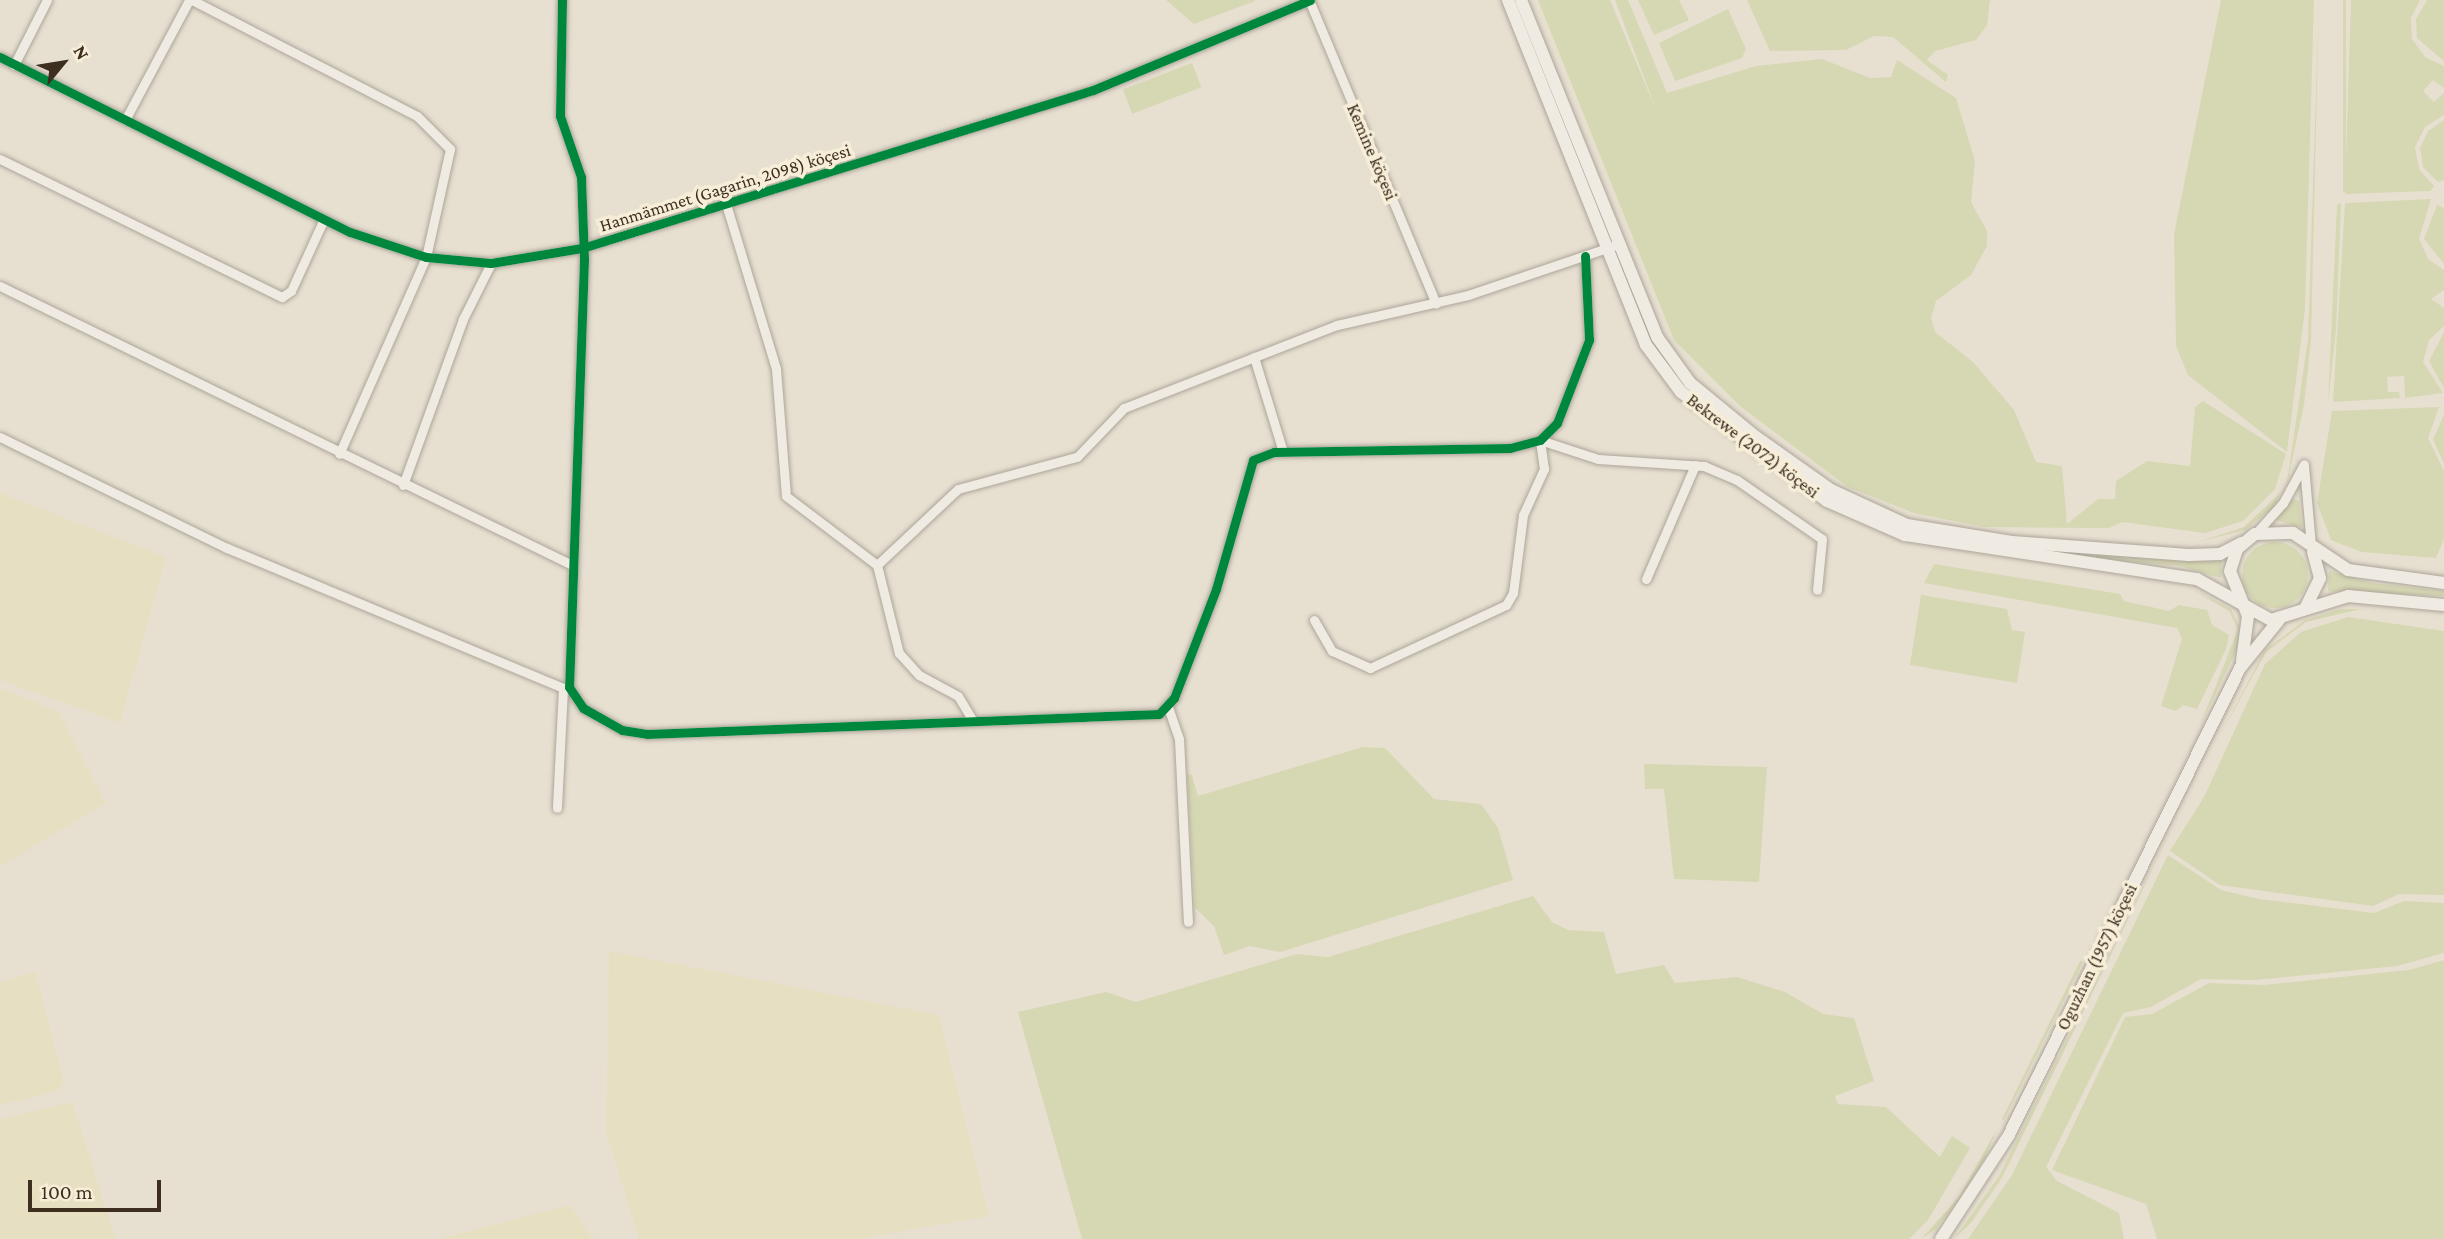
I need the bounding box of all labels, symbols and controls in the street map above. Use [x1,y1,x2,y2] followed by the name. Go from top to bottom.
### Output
[28,28,98,98] north arrow
[69,41,94,63] text: N
[1342,101,1402,203] street label: Kemine köçesi
[597,139,853,237] street label: Hanmämmet (Gagarin, 2098) köçesi
[1682,389,1824,503] street label: Bekrewe (2072) köçesi
[2052,880,2142,1034] street label: Oguzhan (1957) köçesi
[32,1166,164,1210] scale bar
[41,1180,93,1204] text: 100 m

